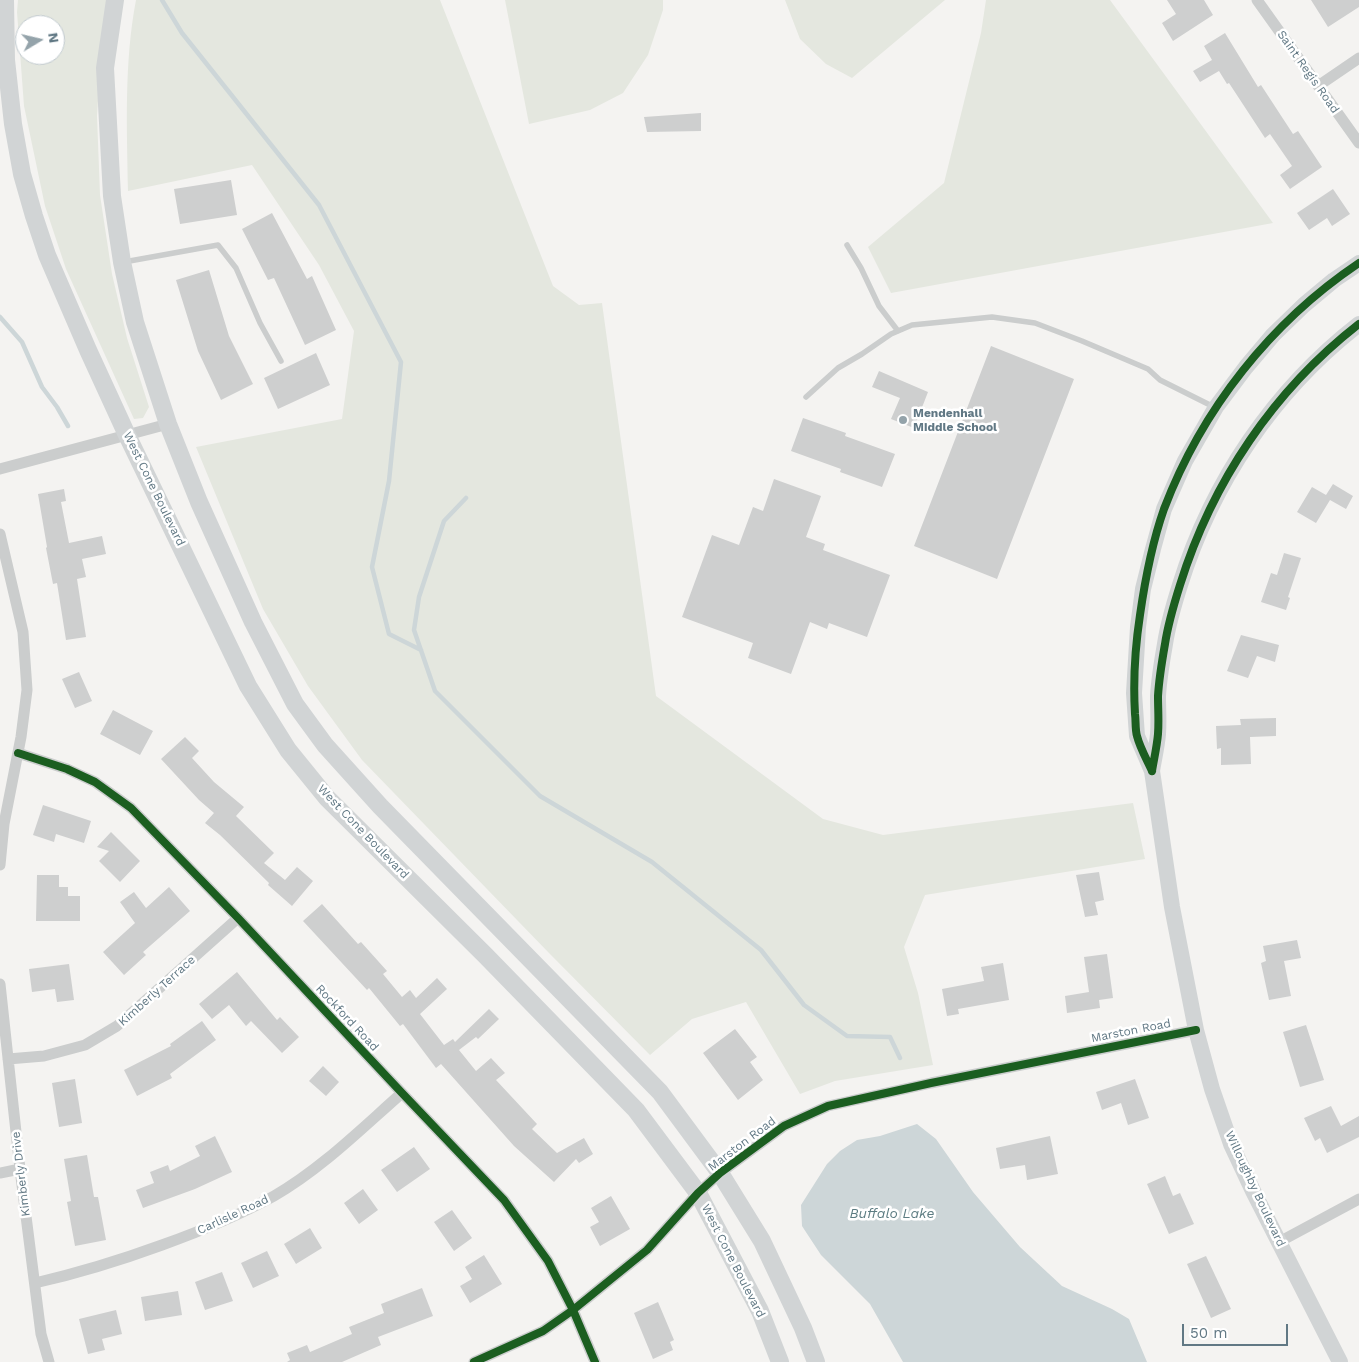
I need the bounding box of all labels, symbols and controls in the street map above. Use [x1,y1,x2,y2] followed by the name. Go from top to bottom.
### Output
[15,15,65,65] north arrow
[1274,28,1342,116] street label: Saint Regis Road
[45,31,63,44] text: N
[913,406,997,434] place label: Mendenhall Middle School
[897,414,909,426] marker: Mendenhall Middle School
[120,430,188,548] street label: West Cone Boulevard
[314,782,412,882] street label: West Cone Boulevard
[116,953,198,1029] street label: Kimberly Terrace
[312,982,382,1054] street label: Rockford Road
[1090,1016,1172,1046] street label: Marston Road
[705,1114,779,1174] street label: Marston Road
[1222,1129,1288,1249] street label: Willoughby Boulevard
[9,1131,33,1217] street label: Kimberly Drive
[195,1192,271,1238] street label: Carlisle Road
[698,1202,768,1320] street label: West Cone Boulevard
[850,1206,934,1222] water label: Buffalo Lake
[1184,1314,1290,1346] scale bar
[1190,1324,1227,1342] text: 50 m

